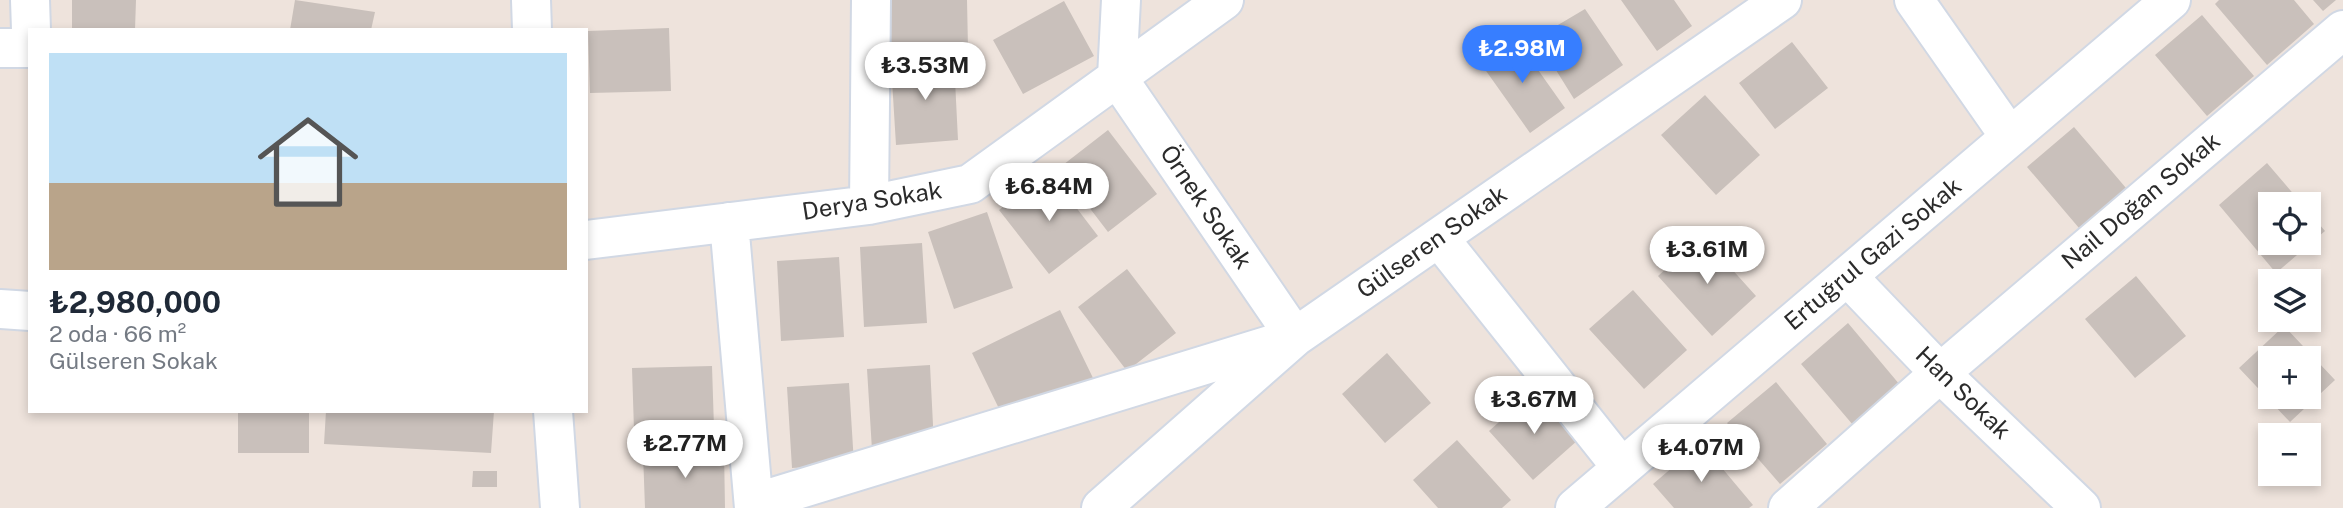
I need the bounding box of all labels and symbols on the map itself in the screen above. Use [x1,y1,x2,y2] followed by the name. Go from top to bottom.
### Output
[1465,25,1579,85] pin: ₺2.98M
[868,42,982,102] pin: ₺3.53M
[2056,126,2225,274] street label: Nail Doğan Sokak
[1155,139,1259,274] street label: Örnek Sokak
[992,164,1106,223] pin: ₺6.84M
[1778,171,1966,335] street label: Ertuğrul Gazi Sokak
[800,175,944,225] street label: Derya Sokak
[1351,179,1512,303] street label: Gülseren Sokak
[1650,226,1764,286] pin: ₺3.61M
[1911,340,2017,444] street label: Han Sokak
[1477,376,1591,436] pin: ₺3.67M
[628,420,742,480] pin: ₺2.77M
[1644,424,1758,484] pin: ₺4.07M

